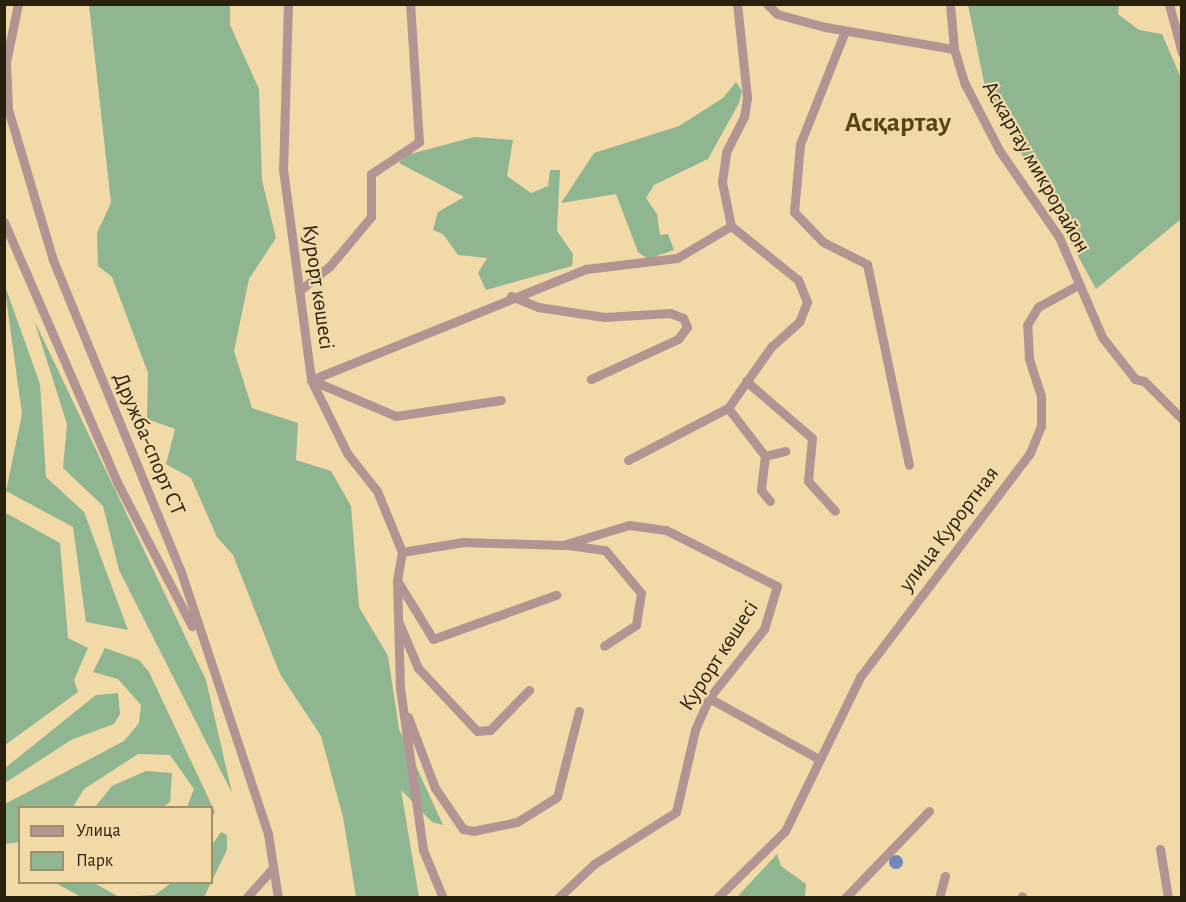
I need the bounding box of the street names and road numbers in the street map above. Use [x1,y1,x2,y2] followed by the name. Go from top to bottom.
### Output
[976,76,1096,258] street label: Аскартау микрорайон
[296,223,340,351] street label: Курорт көшесі
[107,369,191,519] street label: Дружба-спорт СТ
[893,461,1005,597] street label: улица Курортная
[674,596,764,716] street label: Курорт көшесі

